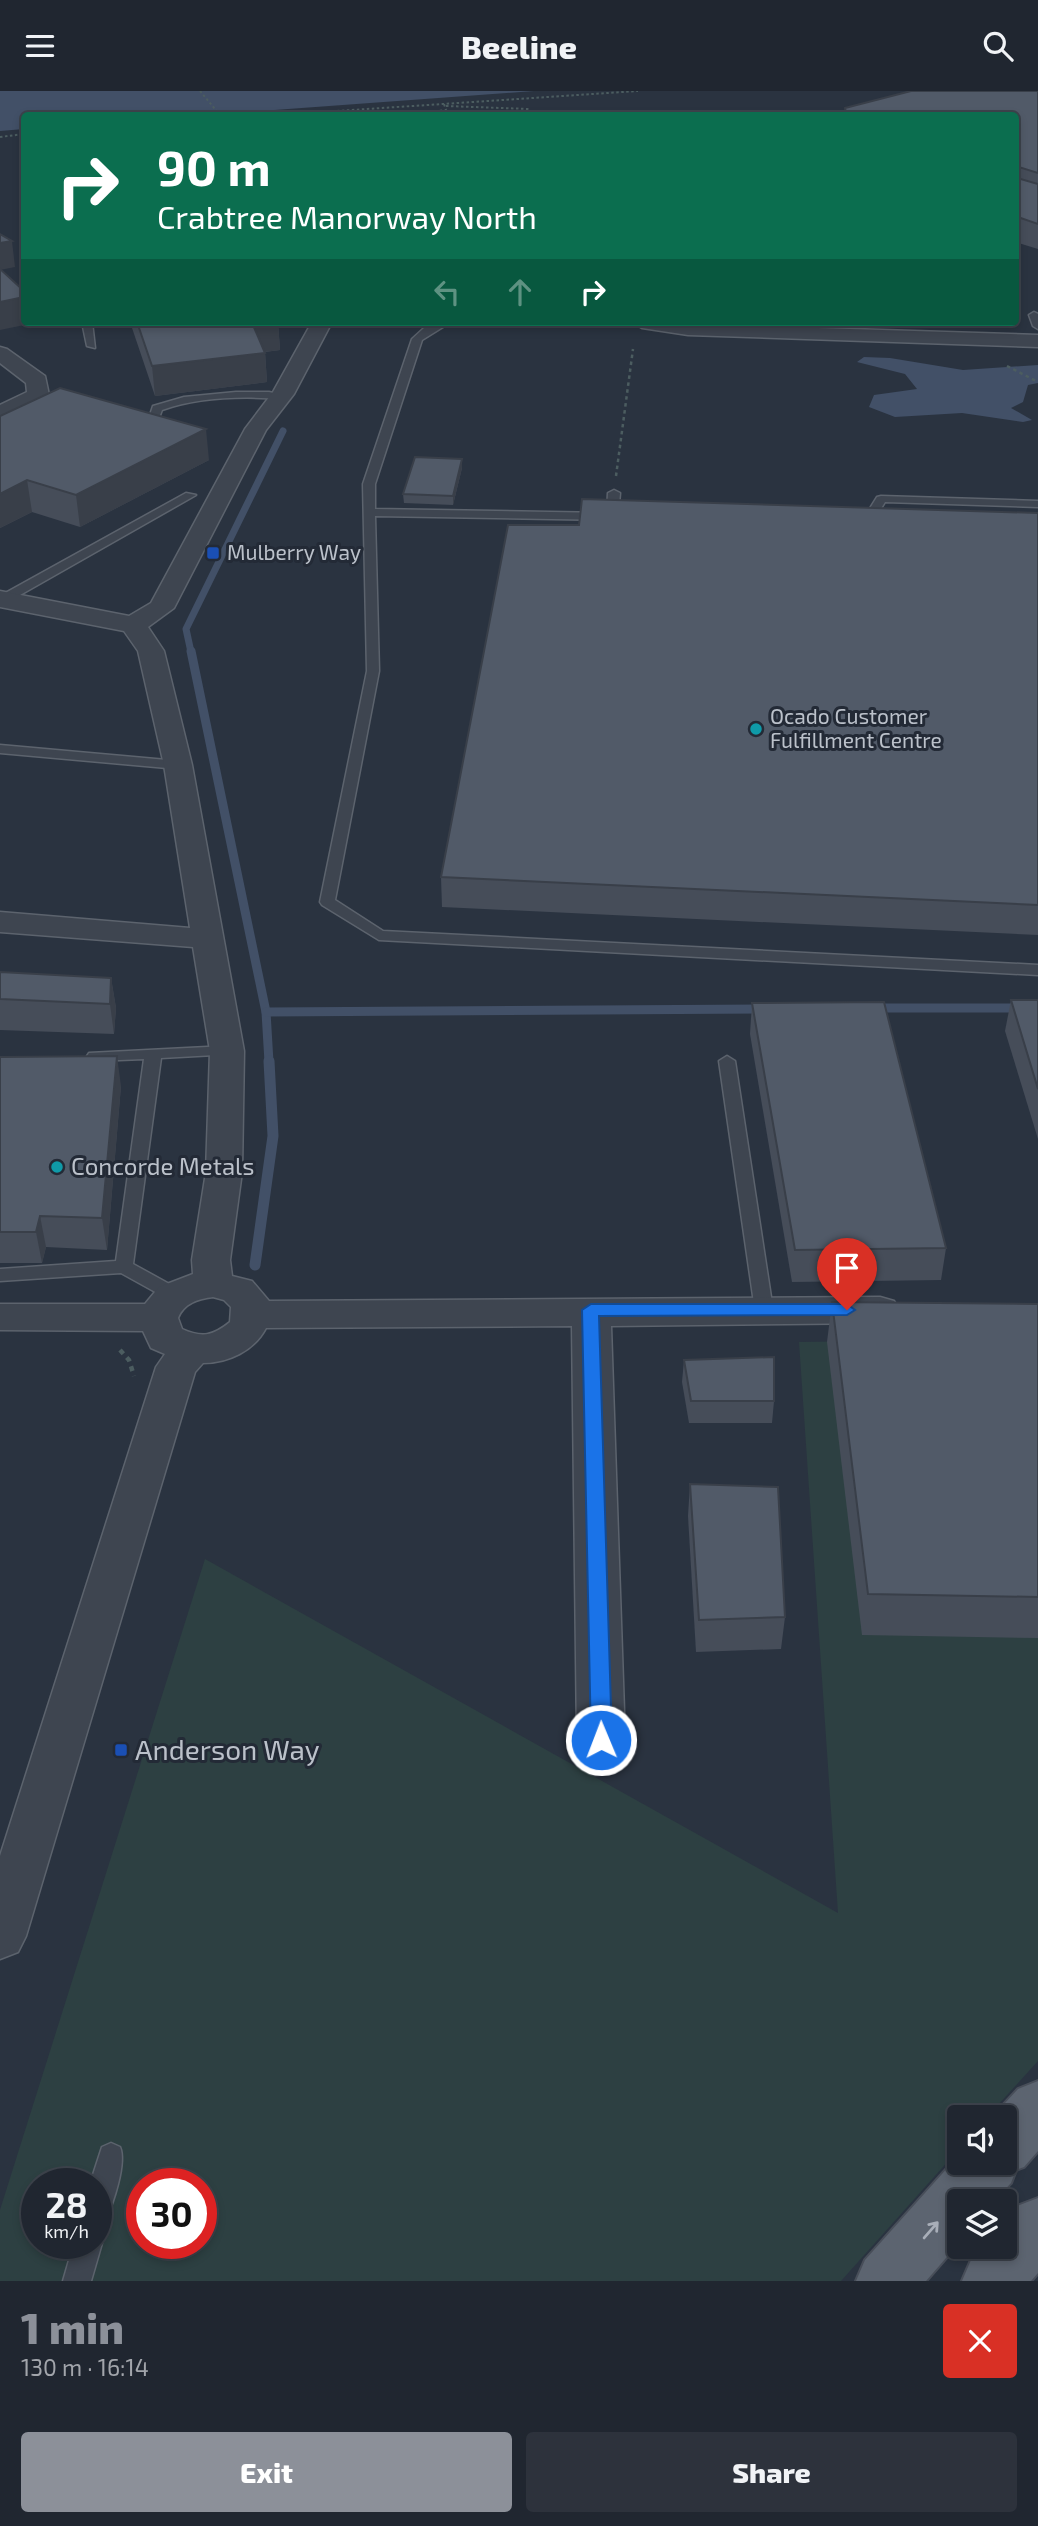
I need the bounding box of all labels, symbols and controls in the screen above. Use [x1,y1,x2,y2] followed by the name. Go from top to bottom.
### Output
[21,27,59,65] icon: menu
[461,27,577,65] text: Beeline
[979,27,1017,65] icon: search
[157,137,271,196] text: 90 m
[42,140,133,231] icon: right
[157,197,537,235] text: Crabtree Manorway North
[428,273,466,311] icon: left
[501,273,539,311] icon: ahead
[574,273,612,311] icon: right
[227,539,361,564] place label: Mulberry Way
[205,545,221,561] marker: Mulberry Way
[770,703,942,752] place label: Ocado Customer Fulfillment Centre
[748,721,764,737] marker: Ocado Customer Fulfillment Centre
[71,1151,254,1180] place label: Concorde Metals
[49,1159,65,1175] marker: Concorde Metals
[817,1238,877,1310] pin
[828,1249,866,1287] icon: arrive
[564,1703,638,1777] position arrow
[135,1732,320,1766] place label: Anderson Way
[113,1742,129,1758] marker: Anderson Way
[947,2105,1017,2259] map controls
[947,2105,1017,2175] button: sound
[126,2168,217,2259] speed limit sign: 30
[45,2183,88,2225] text: 28
[947,2189,1017,2259] button: layers
[44,2220,89,2242] text: km/h
[923,2221,939,2239] one-way arrow
[21,2302,124,2352] text: 1 min
[943,2304,1017,2378] button: close
[21,2353,149,2381] text: 130 m · 16:14
[21,2432,512,2512] button: Exit
[526,2432,1017,2512] button: Share

